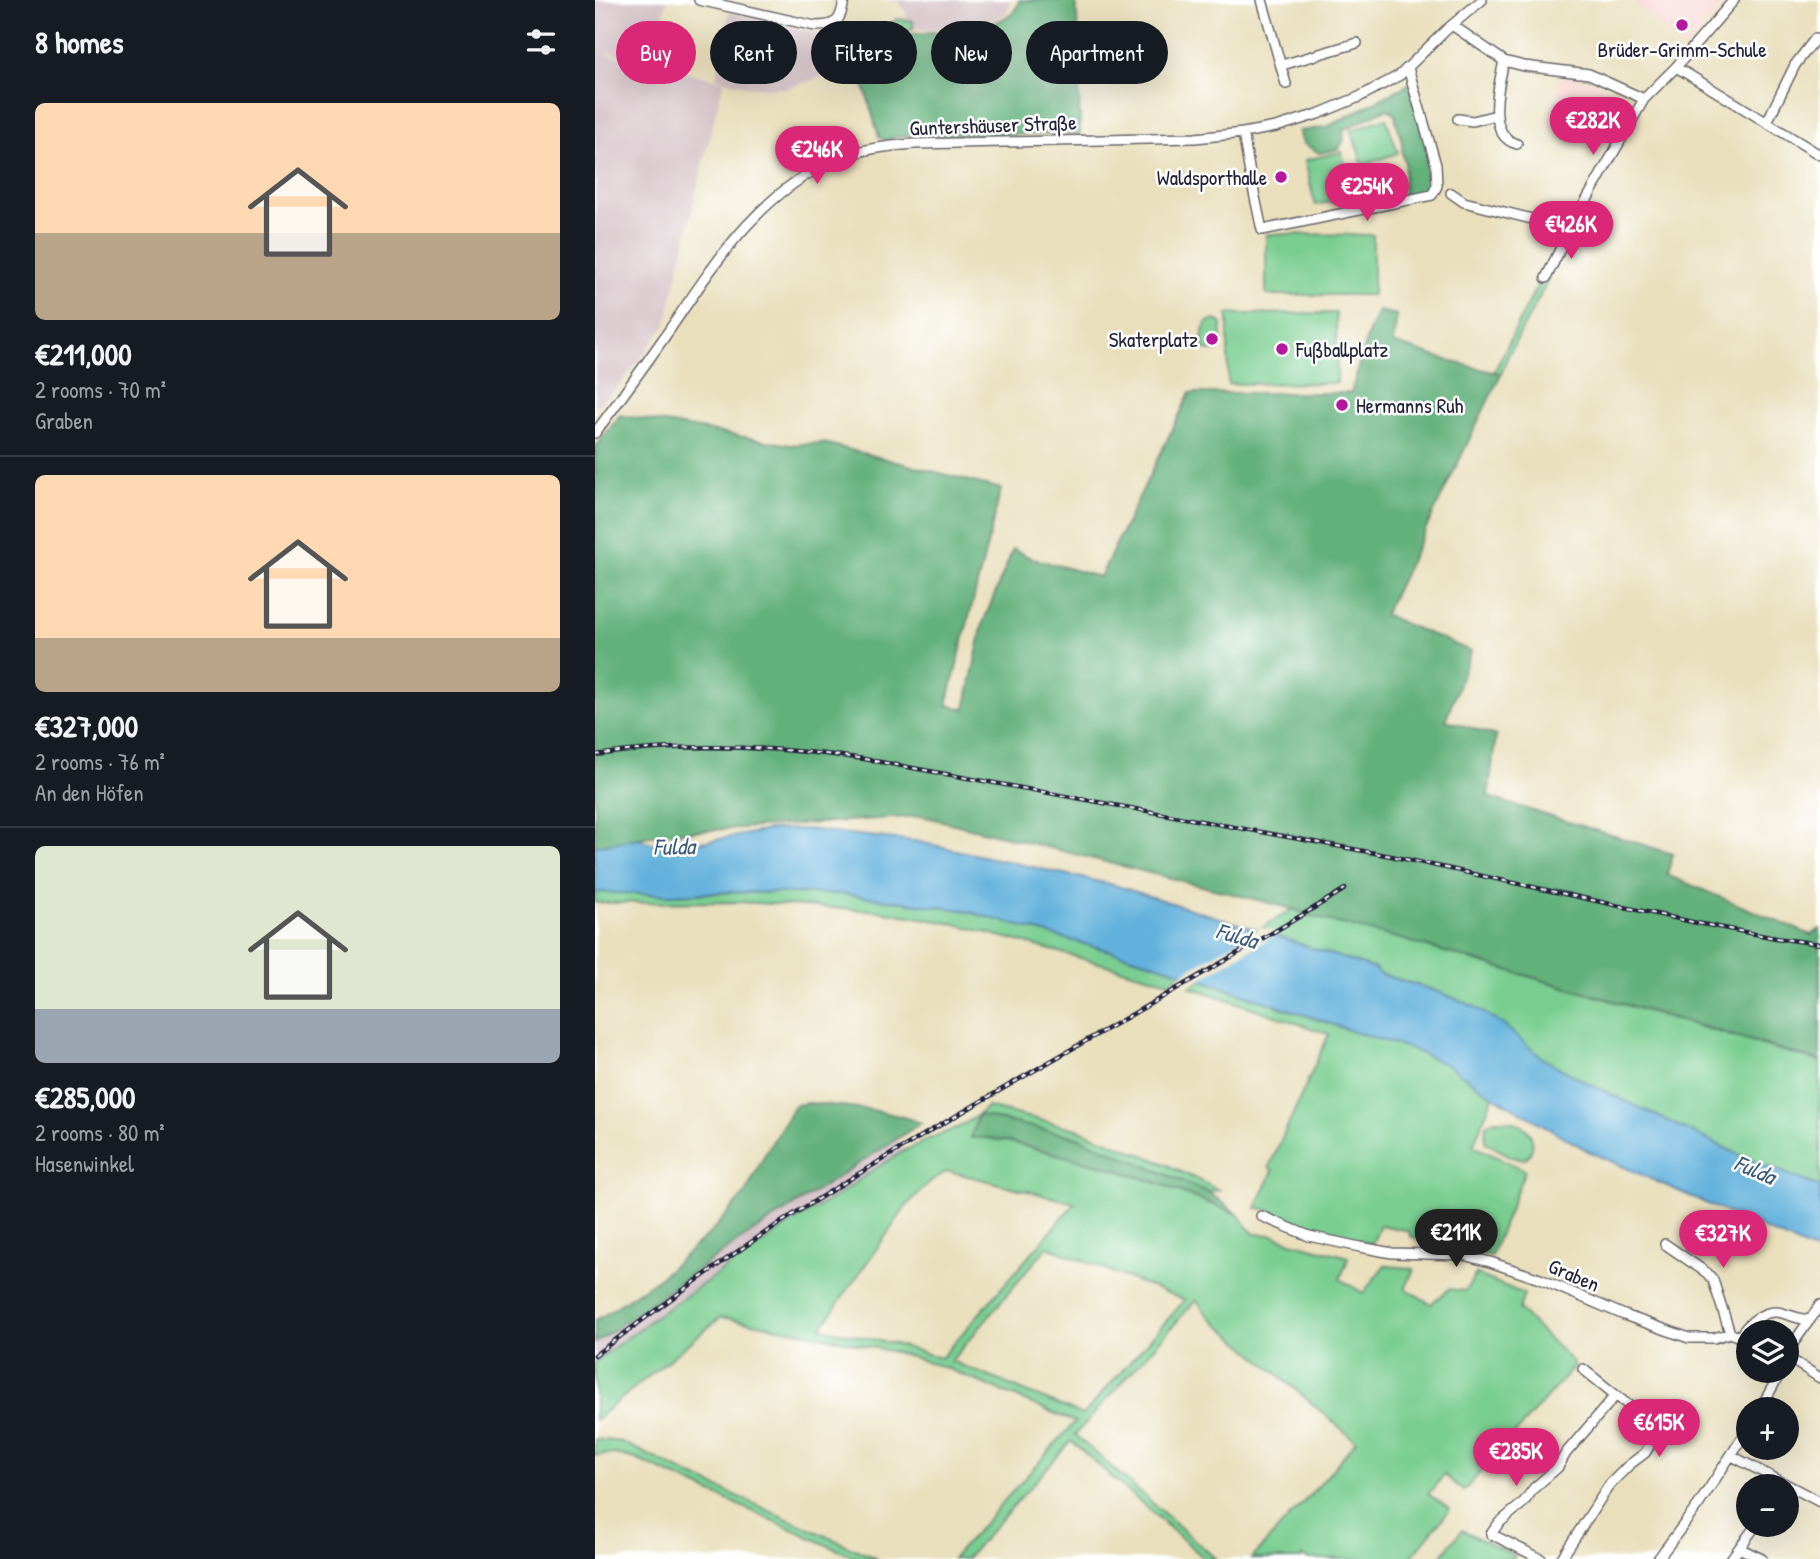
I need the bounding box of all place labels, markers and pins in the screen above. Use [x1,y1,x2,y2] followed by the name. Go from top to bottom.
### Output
[1674,17,1690,33] marker: Brüder-Grimm-Schule
[1597,35,1767,64] place label: Brüder-Grimm-Schule
[1544,97,1642,157] pin: €282K
[768,127,866,186] pin: €246K
[1157,163,1267,192] place label: Waldsporthalle
[1318,164,1416,223] pin: €254K
[1273,169,1289,185] marker: Waldsporthalle
[1522,202,1620,261] pin: €426K
[1109,325,1198,354] place label: Skaterplatz
[1204,331,1220,347] marker: Skaterplatz
[1295,335,1388,364] place label: Fußballplatz
[1274,341,1290,357] marker: Fußballplatz
[1356,391,1464,420] place label: Hermanns Ruh
[1334,397,1350,413] marker: Hermanns Ruh
[1407,1210,1505,1269] pin: €211K
[1674,1210,1772,1270] pin: €327K
[1610,1400,1708,1459] pin: €615K
[1467,1428,1565,1488] pin: €285K

